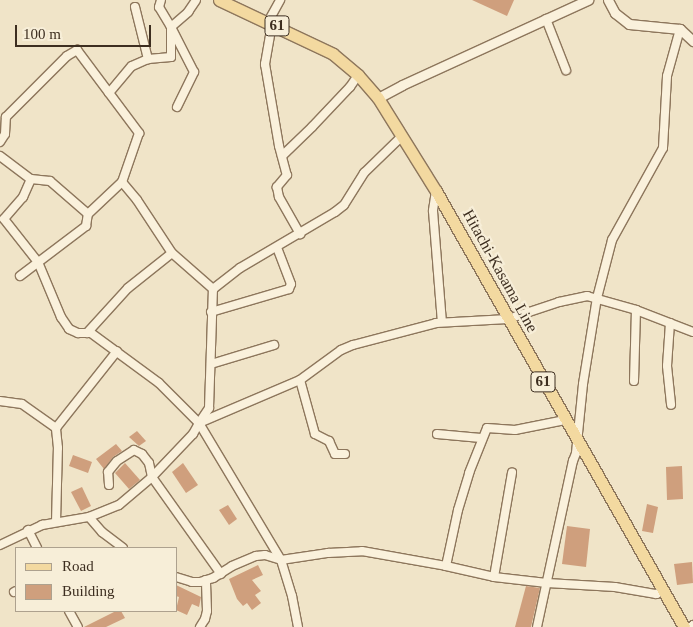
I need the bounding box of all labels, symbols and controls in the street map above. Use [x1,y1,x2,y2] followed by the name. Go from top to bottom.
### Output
[262,14,292,38] road number: 61
[18,15,154,47] scale bar
[23,26,61,42] text: 100 m
[454,199,546,343] street label: Hitachi-Kasama Line
[528,370,558,394] road number: 61
[15,547,178,612] legend
[62,558,94,574] text: Road
[62,583,115,599] text: Building

